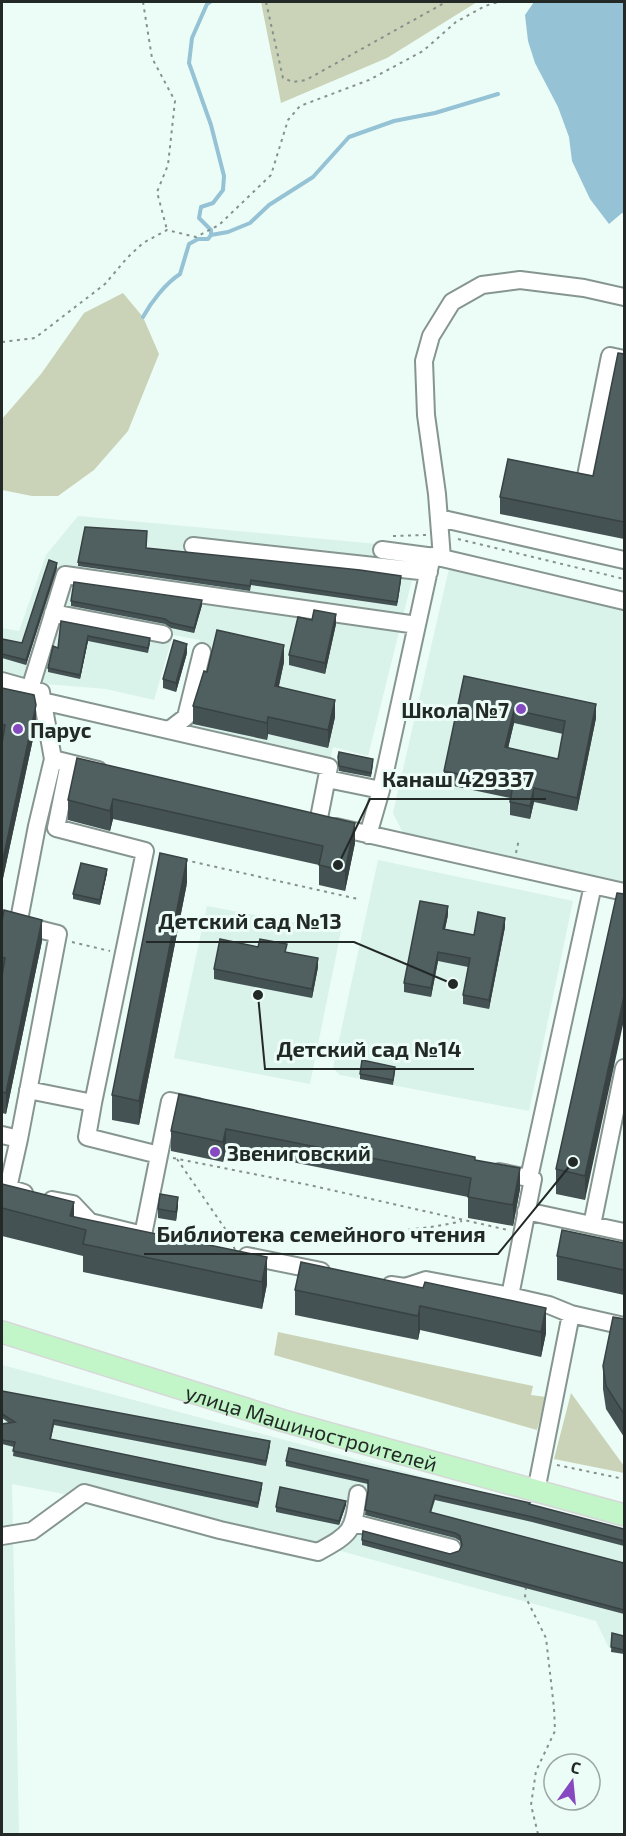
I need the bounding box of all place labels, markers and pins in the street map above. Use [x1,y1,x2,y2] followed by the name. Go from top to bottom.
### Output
[401,697,509,722] place label: Школа №7
[514,702,528,716] marker: Школа №7
[30,717,92,742] place label: Парус
[11,722,25,736] marker: Парус
[370,759,546,799] callout: Канаш 429337
[146,902,354,942] callout: Детский сад №13
[265,1029,474,1069] callout: Детский сад №14
[227,1140,371,1165] place label: Звениговский
[208,1145,222,1159] marker: Звениговский
[144,1214,498,1254] callout: Библиотека семейного чтения

